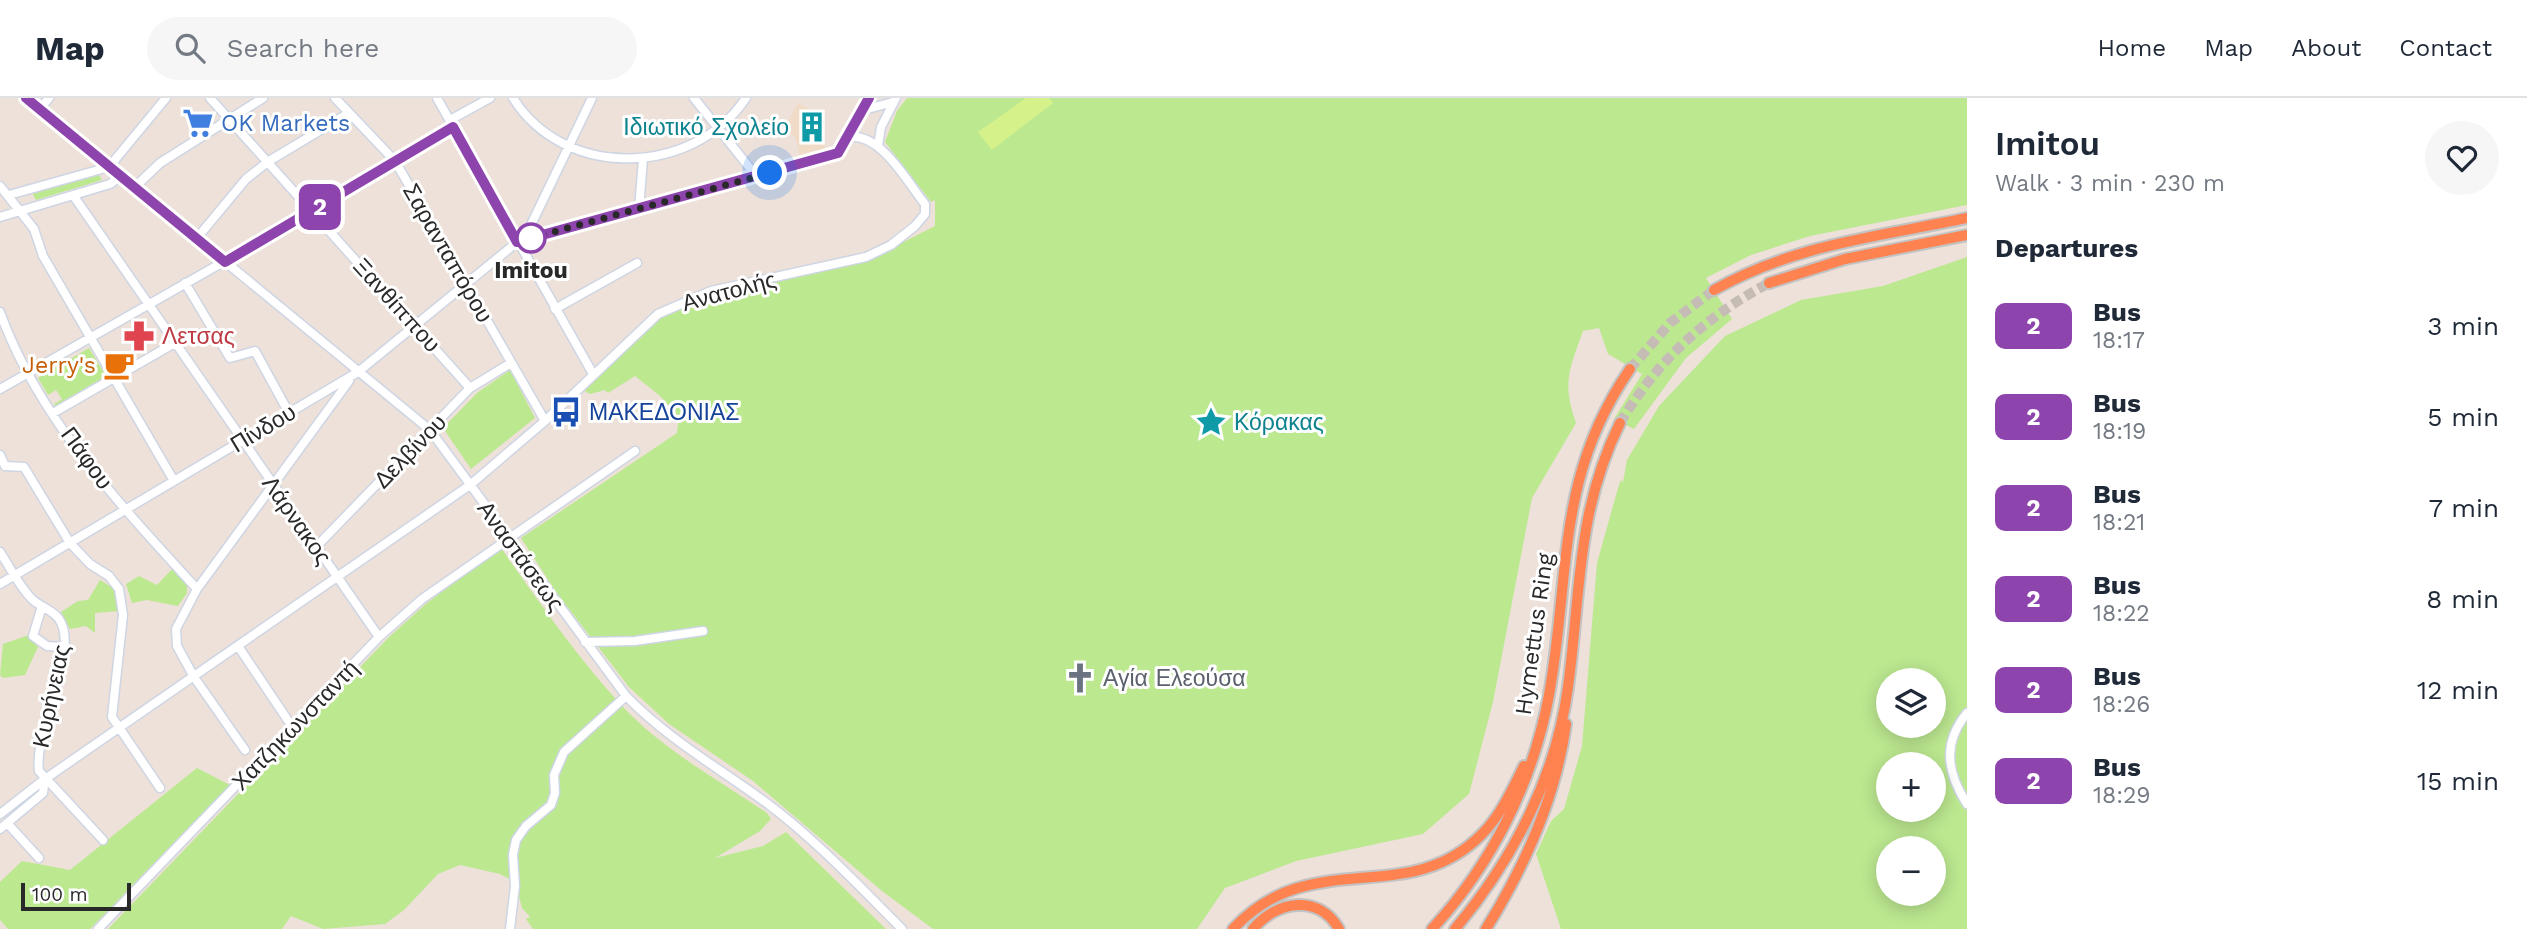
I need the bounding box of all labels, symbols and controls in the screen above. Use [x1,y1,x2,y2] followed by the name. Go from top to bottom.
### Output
[147,17,637,80] search box
[35,29,105,68] text: Map
[171,29,209,67] icon: search
[227,33,379,63] text: Search here
[2098,34,2166,62] text: Home
[2204,34,2253,62] text: Map
[2291,34,2361,62] text: About
[2399,34,2492,62] text: Contact
[181,106,215,140] supermarket icon: OK Markets
[221,110,350,137] place label: OK Markets
[795,110,829,144] building icon: Ιδιωτικό Σχολείο
[623,114,789,141] place label: Ιδιωτικό Σχολείο
[2425,121,2499,195] button: heart
[1995,124,2100,163] text: Imitou
[752,155,787,190] your location
[1995,170,2225,197] text: Walk · 3 min · 230 m
[397,179,498,327] street label: Σαρανταπόρου
[297,184,343,230] line badge: 2
[313,193,327,221] text: 2
[516,223,546,253] marker: Imitou
[1995,233,2138,263] text: Departures
[347,253,446,358] street label: Ξανθίππου
[494,257,568,284] place label: Imitou
[679,266,779,317] street label: Ανατολής
[2093,297,2141,327] text: Bus
[2427,311,2499,341] text: 3 min
[2026,312,2041,340] text: 2
[122,319,156,353] pharmacy icon: Λετσας
[162,323,235,350] place label: Λετσας
[2093,327,2145,354] text: 18:17
[102,348,136,382] cafe icon: Jerry's
[22,352,96,379] place label: Jerry's
[2093,388,2141,418] text: Bus
[549,395,583,429] bus stop icon: ΜΑΚΕΔΟΝΙΑΣ
[226,398,301,458] street label: Πίνδου
[589,399,740,426] place label: ΜΑΚΕΔΟΝΙΑΣ
[2427,402,2499,432] text: 5 min
[2026,403,2041,431] text: 2
[1194,405,1228,439] place icon: Κόρακας
[369,409,452,494] street label: Δελβίνου
[1234,409,1324,436] place label: Κόρακας
[2093,418,2146,445] text: 18:19
[55,422,118,495] street label: Πάφου
[256,471,337,570] street label: Λάρνακος
[2093,479,2141,509] text: Bus
[2429,493,2499,523] text: 7 min
[2026,494,2041,522] text: 2
[472,496,570,617] street label: Αναστάσεως
[2093,509,2145,536] text: 18:21
[1510,551,1559,717] street label: Hymettus Ring
[2093,570,2141,600] text: Bus
[2426,584,2499,614] text: 8 min
[2026,585,2041,613] text: 2
[2093,600,2150,627] text: 18:22
[27,642,76,750] street label: Κυρήνειας
[227,655,364,796] street label: Χατζηκωνσταντή
[1063,661,1097,695] church icon: Αγία Ελεούσα
[2093,661,2141,691] text: Bus
[1103,665,1246,692] place label: Αγία Ελεούσα
[1876,668,1946,906] map controls
[1876,668,1946,738] button: layers
[2417,675,2499,705] text: 12 min
[2026,676,2041,704] text: 2
[2093,691,2150,718] text: 18:26
[1876,752,1946,822] button: +
[2093,752,2141,782] text: Bus
[2417,766,2499,796] text: 15 min
[2026,767,2041,795] text: 2
[2093,782,2151,809] text: 18:29
[1876,836,1946,906] button: −
[21,880,131,912] scale bar
[32,883,88,906] text: 100 m

